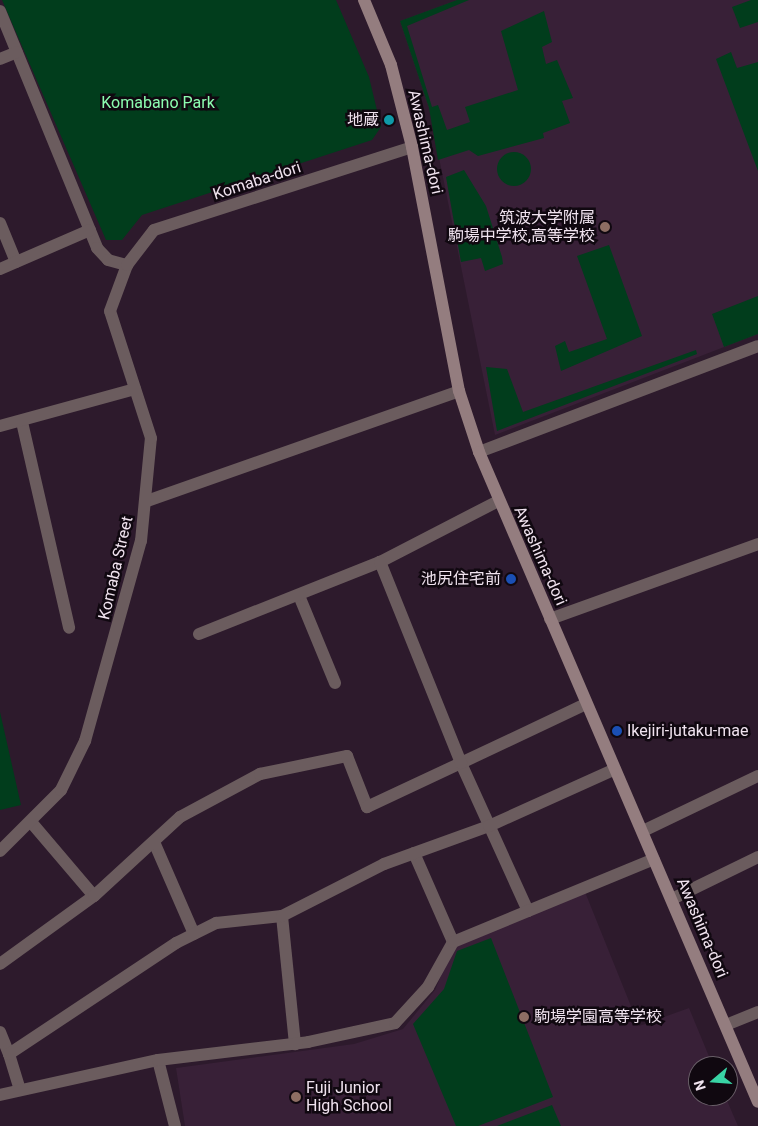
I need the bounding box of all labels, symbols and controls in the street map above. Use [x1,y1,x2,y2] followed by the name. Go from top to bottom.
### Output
[404,88,446,196] street label: Awashima-dori
[101,93,215,113] park label: Komabano Park
[347,110,379,130] place label: 地蔵
[383,114,395,126] marker: 地蔵
[211,158,303,204] street label: Komaba-dori
[448,208,595,246] place label: 筑波大学附属 駒場中学校,高等学校
[599,221,611,233] marker: 筑波大学附属 駒場中学校,高等学校
[510,503,570,609] street label: Awashima-dori
[95,514,137,622] street label: Komaba Street
[421,569,501,589] place label: 池尻住宅前
[505,573,517,585] marker: 池尻住宅前
[627,721,748,741] place label: Ikejiri-jutaku-mae
[611,725,623,737] marker: Ikejiri-jutaku-mae
[672,875,732,981] street label: Awashima-dori
[534,1007,662,1027] place label: 駒場学園高等学校
[518,1011,530,1023] marker: 駒場学園高等学校
[688,1056,738,1106] north arrow
[306,1078,392,1116] place label: Fuji Junior High School
[691,1078,709,1093] text: N
[290,1091,302,1103] marker: Fuji Junior High School

